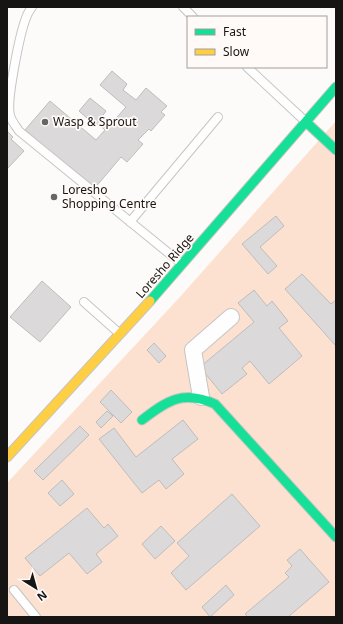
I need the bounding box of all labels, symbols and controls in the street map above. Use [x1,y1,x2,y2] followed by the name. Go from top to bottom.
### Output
[187,16,327,68] legend
[223,23,247,40] text: Fast
[223,43,250,60] text: Slow
[53,113,137,130] place label: Wasp & Sprout
[40,117,50,127] marker: Wasp & Sprout
[62,181,157,212] place label: Loresho Shopping Centre
[49,192,59,202] marker: Loresho Shopping Centre
[132,229,198,302] street label: Loresho Ridge
[16,568,56,608] north arrow
[34,588,50,605] text: N

